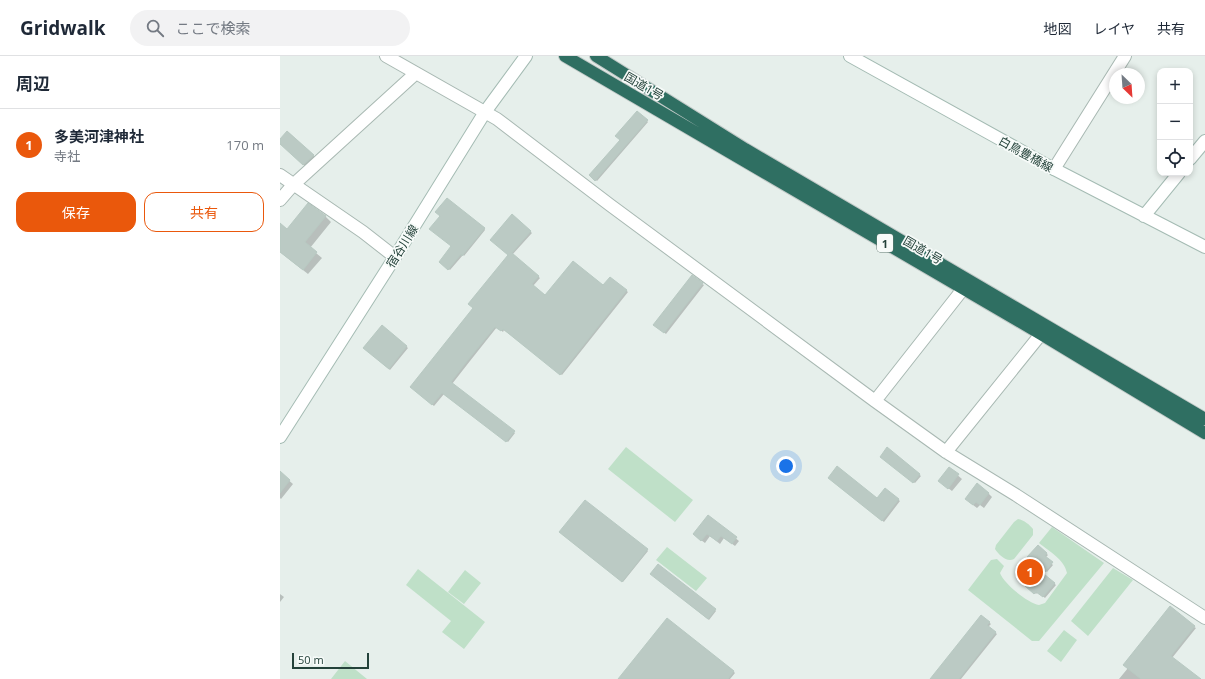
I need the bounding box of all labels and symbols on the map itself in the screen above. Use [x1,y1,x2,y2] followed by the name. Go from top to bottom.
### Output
[621,68,667,104] street label: 国道1号
[1109,68,1145,104] north arrow
[996,132,1056,176] street label: 白鳥豊橋線
[382,221,422,271] street label: 宿谷川線
[900,232,946,268] street label: 国道1号
[877,234,893,252] road number: 1
[776,456,796,476] your location
[1017,557,1043,587] pin: 1
[292,651,369,670] scale bar

